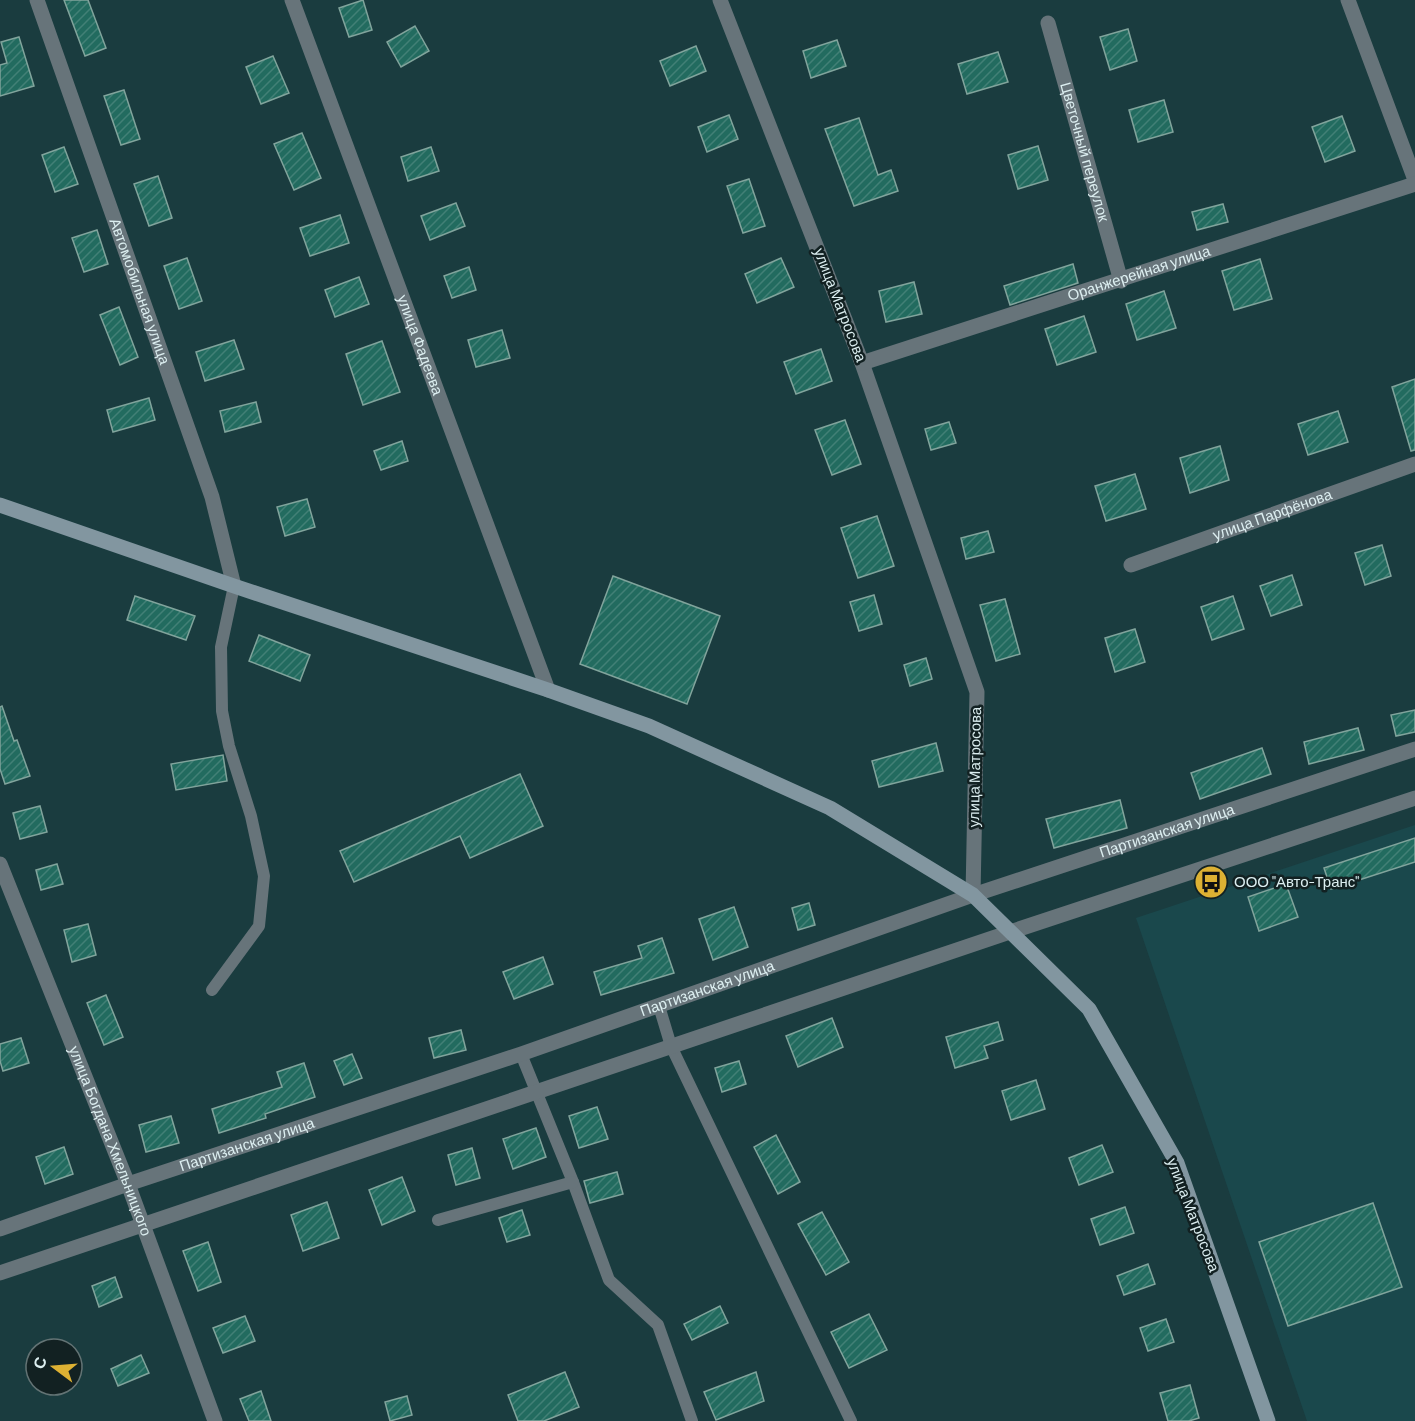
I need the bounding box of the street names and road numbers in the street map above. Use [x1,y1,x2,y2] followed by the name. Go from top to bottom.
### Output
[1057,80,1114,224] street label: Цветочный переулок
[107,216,175,367] street label: Автомобильная улица
[1065,241,1213,304] street label: Оранжерейная улица
[811,245,871,365] street label: улица Матросова
[394,292,448,398] street label: улица Фадеева
[1210,484,1335,543] street label: улица Парфёнова
[964,706,984,827] street label: улица Матросова
[1097,799,1237,861] street label: Партизанская улица
[637,955,777,1019] street label: Партизанская улица
[66,1043,156,1238] street label: улица Богдана Хмельницкого
[177,1113,317,1174] street label: Партизанская улица
[1164,1155,1224,1275] street label: улица Матросова

